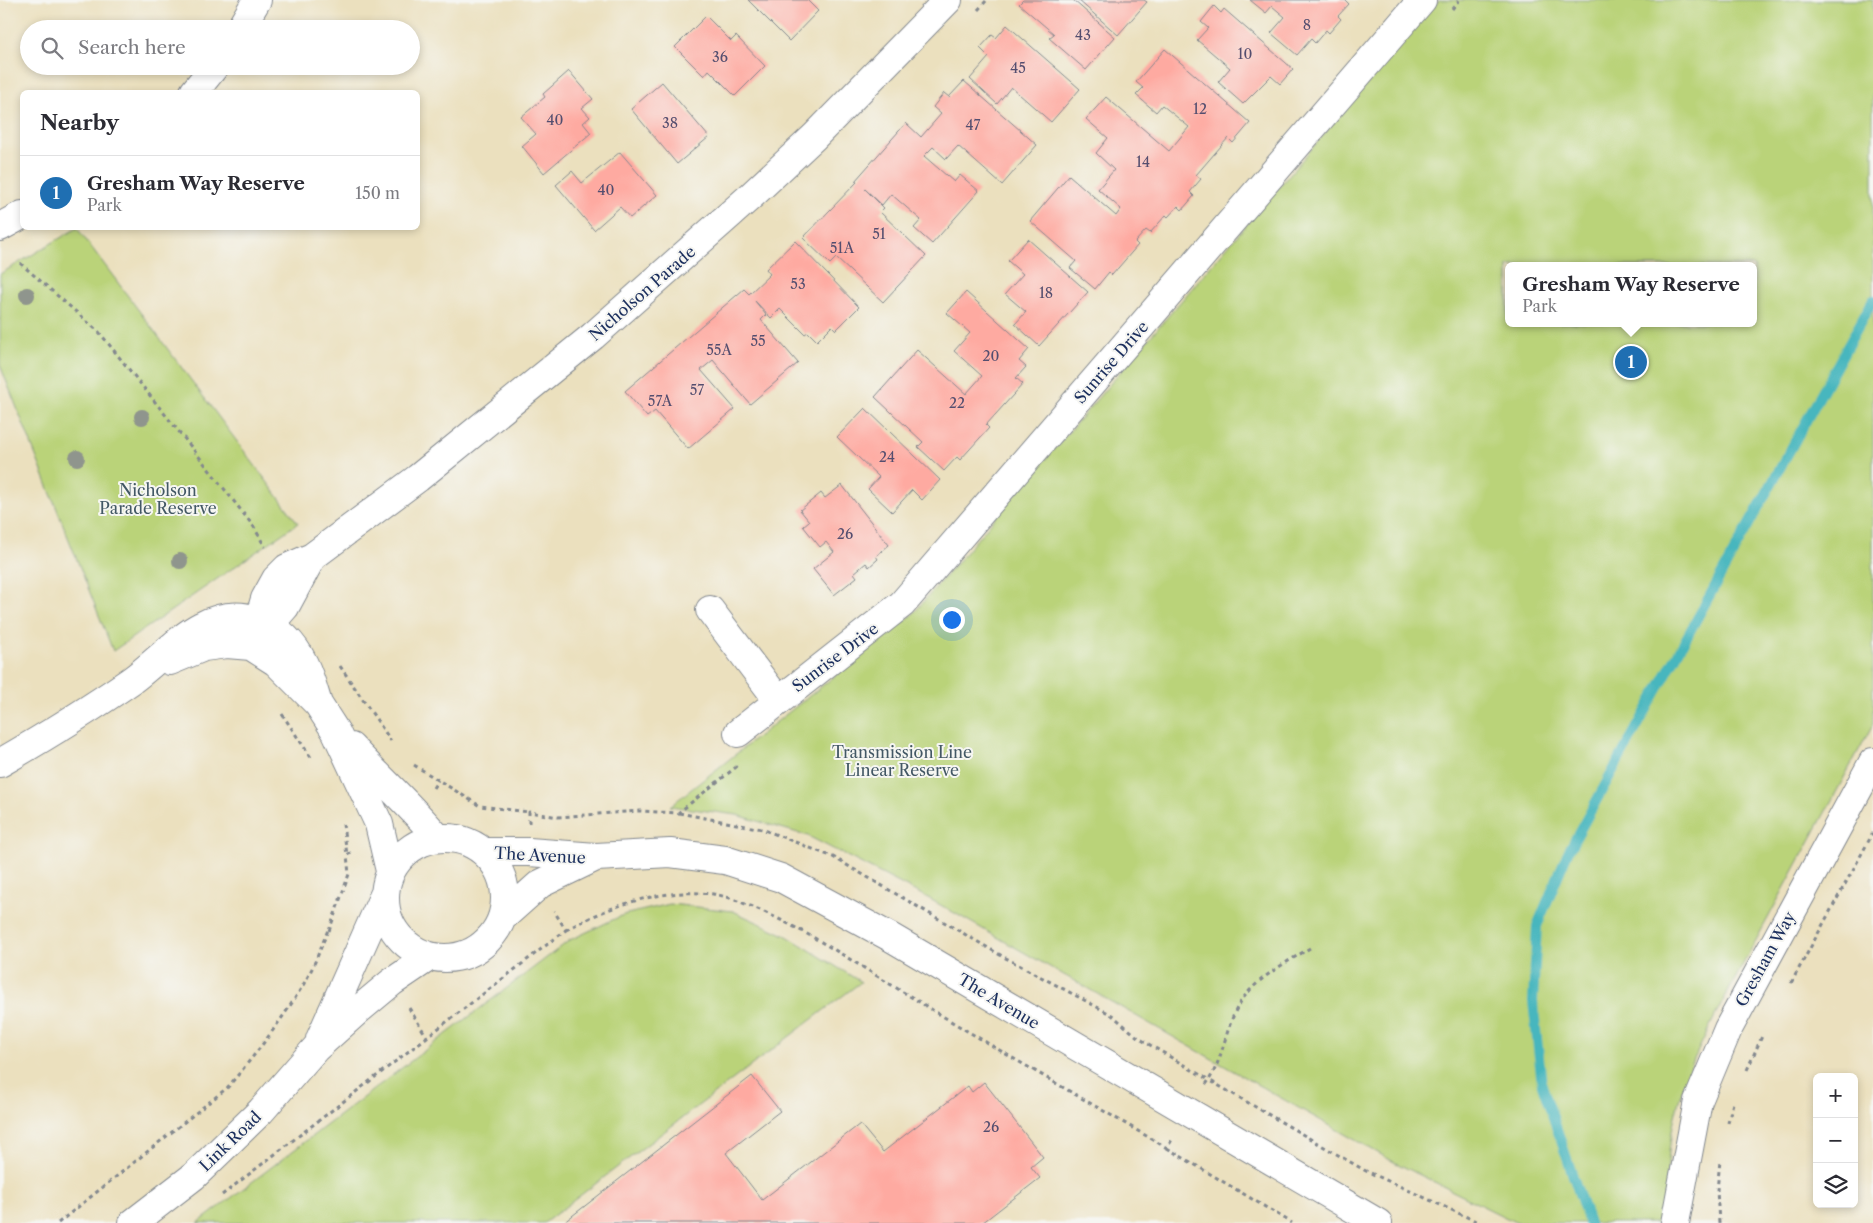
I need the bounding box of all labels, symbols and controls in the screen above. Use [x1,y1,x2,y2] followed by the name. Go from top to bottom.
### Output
[1303,16,1311,34] house number: 8
[20,20,420,75] search box
[1075,26,1091,44] house number: 43
[38,34,66,62] icon: search
[78,36,186,59] text: Search here
[1238,45,1252,63] house number: 10
[712,48,728,66] house number: 36
[1010,59,1026,77] house number: 45
[1193,100,1207,118] house number: 12
[40,110,119,135] text: Nearby
[547,111,564,129] house number: 40
[662,114,678,132] house number: 38
[966,116,981,134] house number: 47
[1136,153,1150,171] house number: 14
[87,172,305,195] text: Gresham Way Reserve
[598,181,615,199] house number: 40
[52,183,60,203] text: 1
[355,183,400,203] text: 150 m
[87,195,122,215] text: Park
[872,225,886,243] house number: 51
[830,239,855,257] house number: 51A
[585,241,699,345] street label: Nicholson Parade
[1505,262,1757,327] popup
[1522,273,1740,296] text: Gresham Way Reserve
[790,275,806,293] house number: 53
[1039,284,1053,302] house number: 18
[1522,296,1557,316] text: Park
[1070,317,1152,407] street label: Sunrise Drive
[750,332,766,350] house number: 55
[706,341,732,359] house number: 55A
[1615,343,1647,381] pin: 1
[983,347,1000,365] house number: 20
[690,381,704,399] house number: 57
[648,392,673,410] house number: 57A
[949,394,965,412] house number: 22
[879,448,895,466] house number: 24
[99,480,217,518] park label: Nicholson Parade Reserve
[837,525,853,543] house number: 26
[939,607,965,633] your location
[788,618,882,696] street label: Sunrise Drive
[832,742,972,780] park label: Transmission Line Linear Reserve
[494,843,586,867] street label: The Avenue
[1731,907,1800,1010] street label: Gresham Way
[955,969,1043,1033] street label: The Avenue
[1813,1073,1858,1208] map controls
[1813,1073,1858,1118] button: +
[195,1106,265,1175] street label: Link Road
[983,1118,999,1136] house number: 26
[1813,1118,1858,1163] button: −
[1813,1163,1858,1208] button: layers

